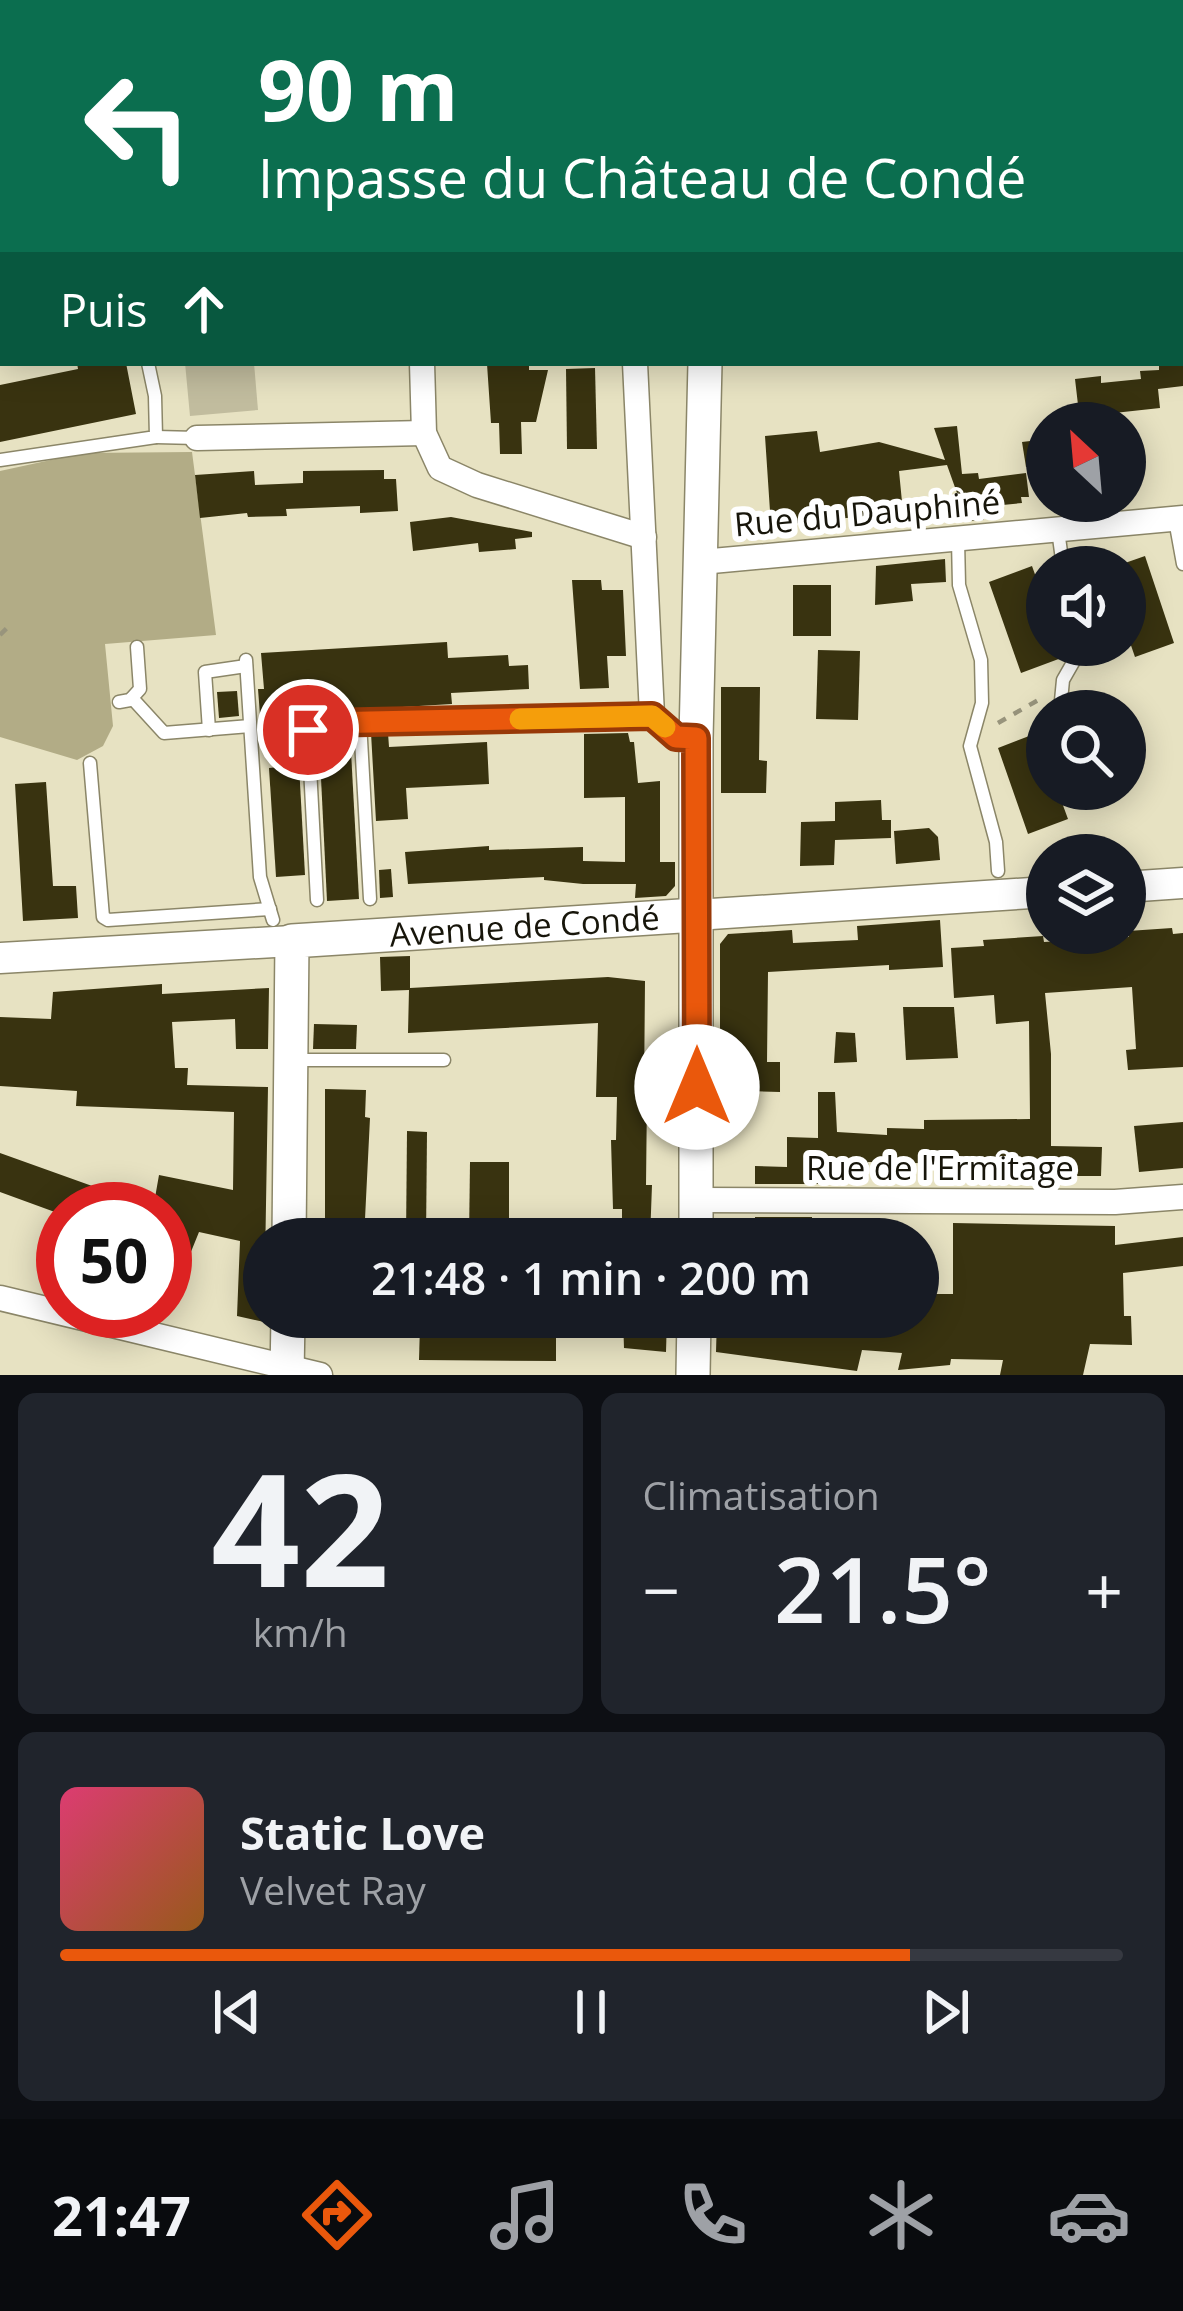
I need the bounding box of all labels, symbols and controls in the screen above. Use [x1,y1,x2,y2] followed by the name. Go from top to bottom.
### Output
[258,31,458,146] text: 90 m
[60,48,216,204] icon: left
[258,140,1026,214] text: Impasse du Château de Condé
[171,276,237,342] icon: ahead
[60,279,147,340] text: Puis
[1026,402,1146,522] north arrow
[1026,402,1146,954] map controls
[732,478,1002,547] street label: Rue du Dauphiné
[1026,546,1146,666] button: sound
[257,679,359,781] pin
[1026,690,1146,810] button: search
[275,697,341,763] icon: arrive
[1026,834,1146,954] button: layers
[388,894,661,957] street label: Avenue de Condé
[634,1024,760,1150] position arrow
[806,1145,1074,1190] street label: Rue de l'Ermitage
[36,1182,192,1338] speed limit sign: 50
[371,1247,811,1308] text: 21:48 · 1 min · 200 m
[211,1420,389,1633] text: 42
[643,1468,880,1521] text: Climatisation
[774,1527,992,1649] text: 21.5°
[643,1544,680,1634] text: −
[1085,1544,1123,1634] text: +
[253,1605,348,1658] text: km/h
[240,1802,485,1863] text: Static Love
[240,1863,426,1916] text: Velvet Ray
[204,1979,270,2045] icon: previous
[558,1979,624,2045] icon: pause
[913,1979,979,2045] icon: next
[295,2173,379,2257] icon: directions
[483,2173,567,2257] icon: music
[671,2173,755,2257] icon: phone
[859,2173,943,2257] icon: climate
[1047,2173,1131,2257] icon: car
[52,2178,191,2252] text: 21:47

